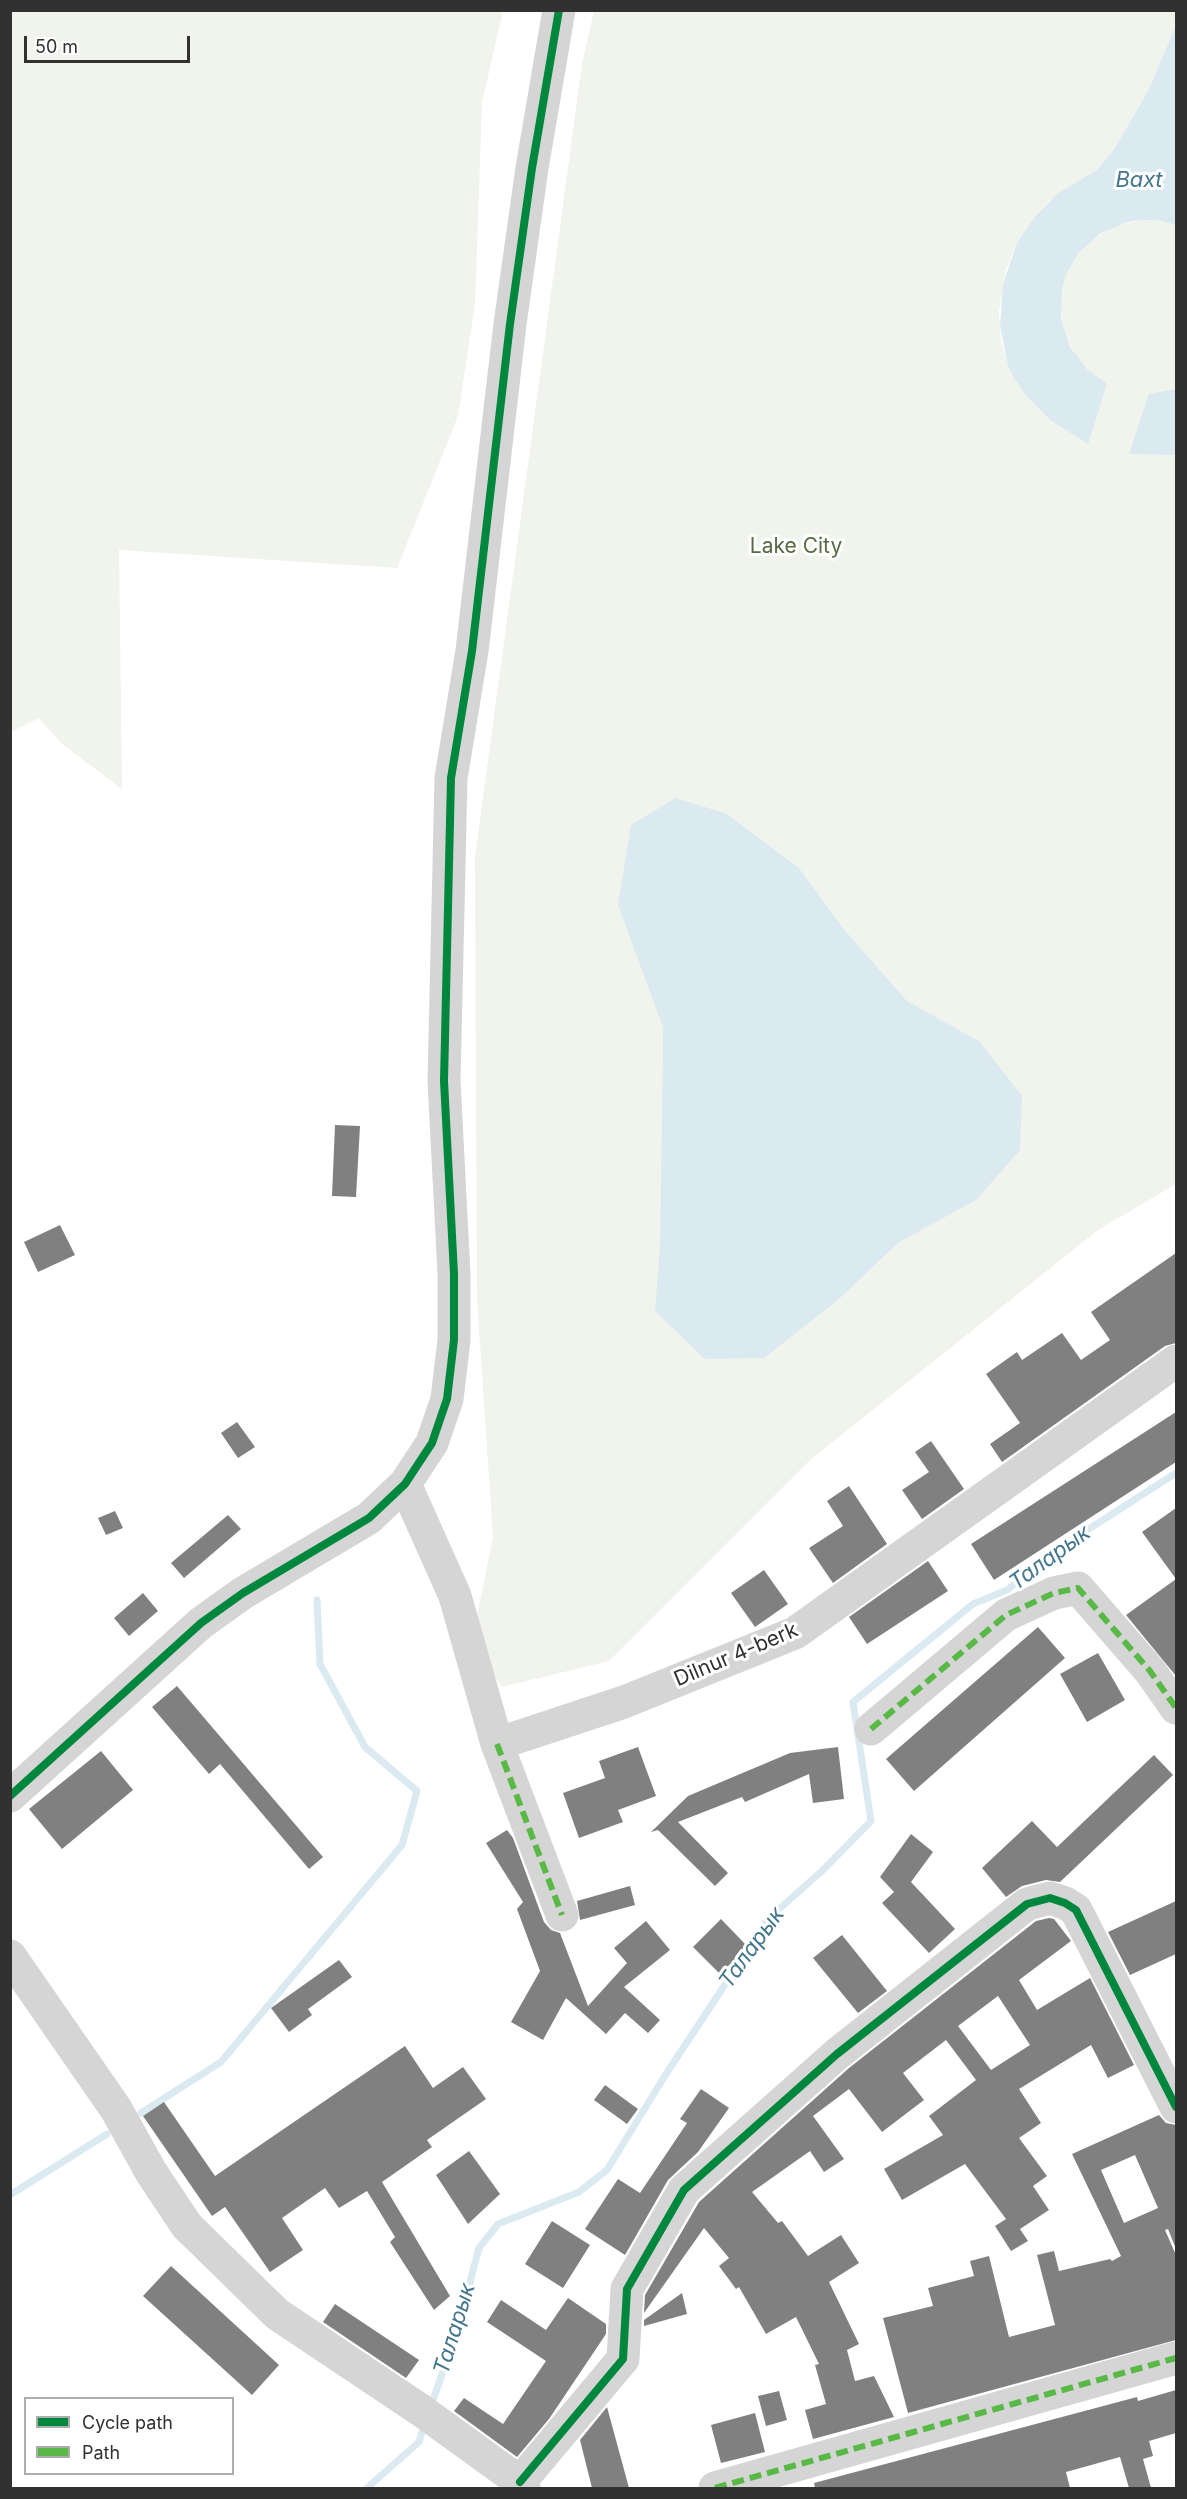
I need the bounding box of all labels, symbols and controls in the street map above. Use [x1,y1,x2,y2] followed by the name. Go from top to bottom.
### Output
[27,24,194,62] scale bar
[35,36,78,57] text: 50 m
[1115,167,1163,193] water label: Baхt
[750,534,842,560] park label: Lake City
[1004,1520,1096,1596] water label: Таларык
[670,1618,802,1692] street label: Dilnur 4-berk
[714,1902,790,1994] water label: Таларык
[429,2280,481,2378] water label: Таларык
[24,2397,234,2475] legend
[82,2412,173,2433] text: Cycle path
[82,2442,120,2463] text: Path

